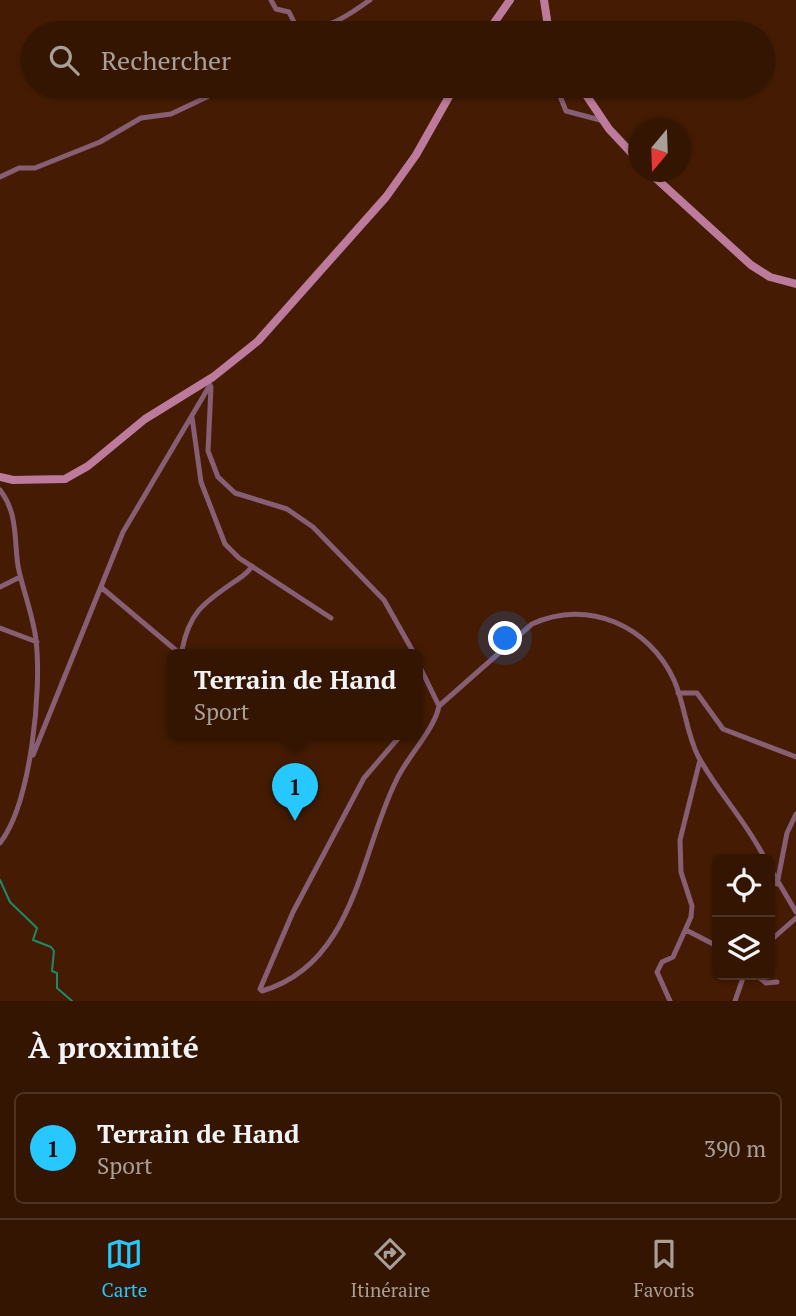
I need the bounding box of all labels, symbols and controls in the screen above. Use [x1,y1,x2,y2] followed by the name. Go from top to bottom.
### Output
[21,21,775,98] search box
[45,41,83,79] icon: search
[101,43,231,77] text: Rechercher
[628,119,691,182] north arrow
[488,621,522,655] your location
[167,649,423,740] popup
[194,662,396,696] text: Terrain de Hand
[194,696,249,727] text: Sport
[272,763,318,821] pin: 1
[712,854,775,980] map controls
[712,854,775,917] button: locate
[712,917,775,980] button: layers
[28,1027,199,1067] text: À proximité
[97,1116,300,1150] text: Terrain de Hand
[47,1133,60,1164] text: 1
[704,1133,766,1164] text: 390 m
[97,1150,152,1181] text: Sport
[102,1235,147,1302] tab: Carte
[350,1235,430,1302] tab: Itinéraire
[633,1235,694,1302] tab: Favoris

